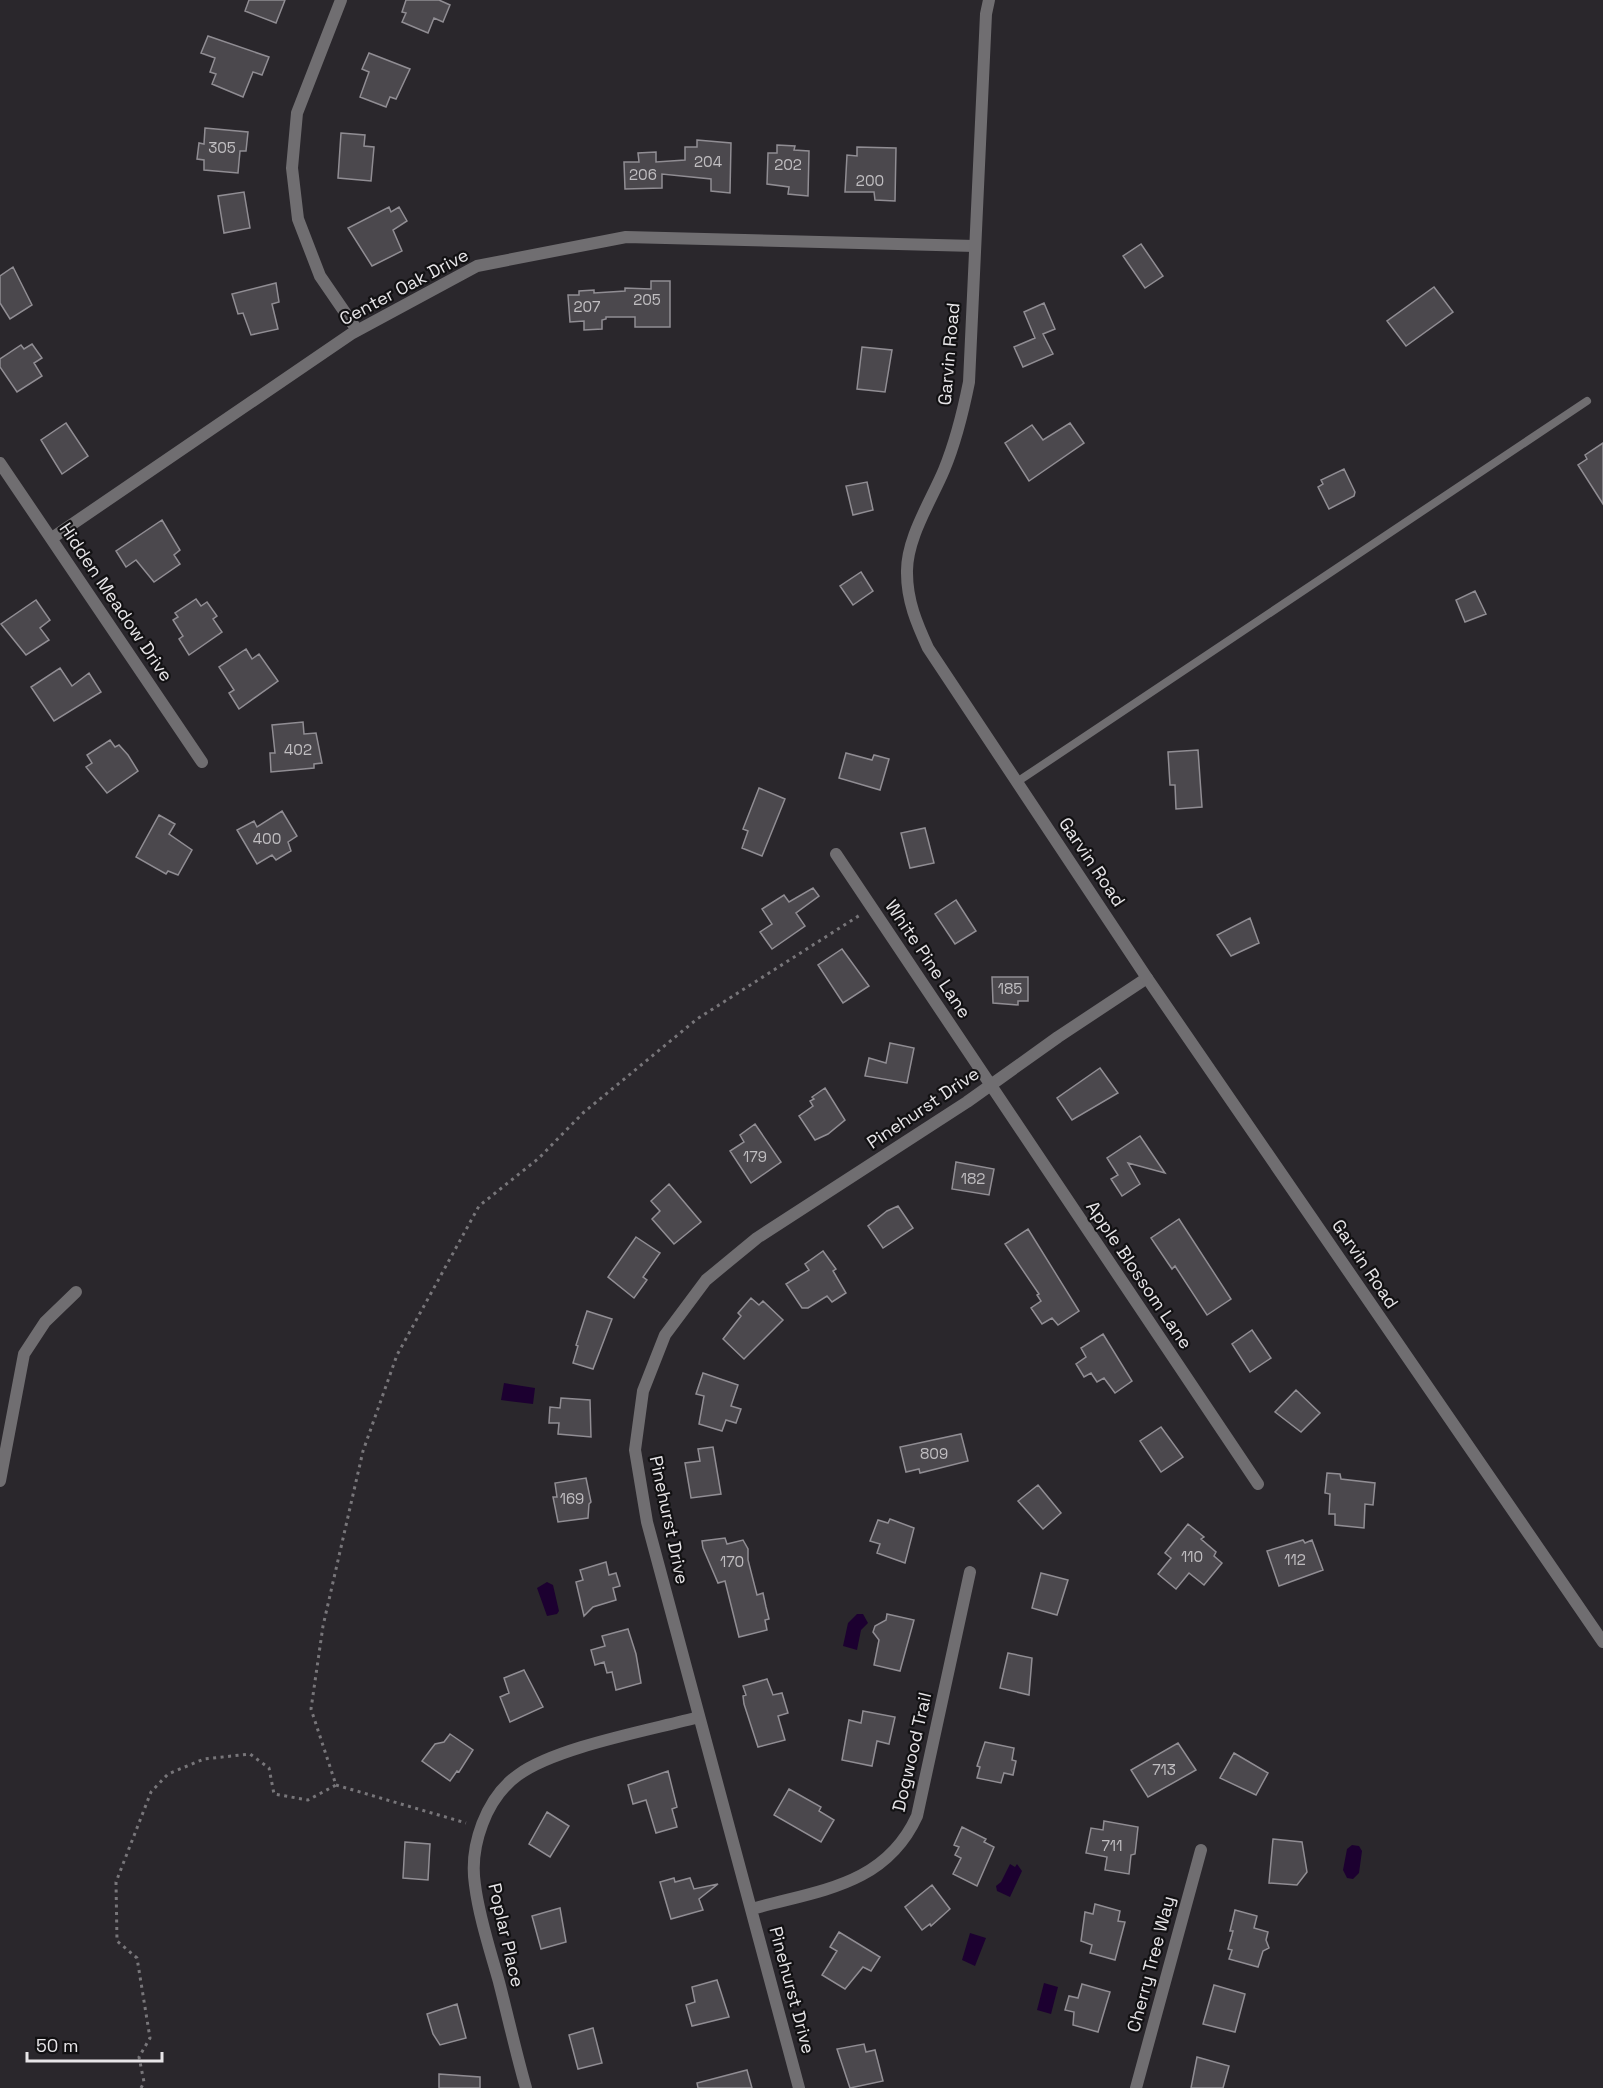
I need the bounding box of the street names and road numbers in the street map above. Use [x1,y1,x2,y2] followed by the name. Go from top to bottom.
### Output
[335,243,472,330] street label: Center Oak Drive
[933,302,964,406] street label: Garvin Road
[55,518,178,686] street label: Hidden Meadow Drive
[1054,813,1131,911] street label: Garvin Road
[880,895,976,1022] street label: White Pine Lane
[862,1061,983,1154] street label: Pinehurst Drive
[1081,1196,1198,1353] street label: Apple Blossom Lane
[1327,1215,1404,1313] street label: Garvin Road
[645,1454,694,1586] street label: Pinehurst Drive
[887,1690,936,1814] street label: Dogwood Trail
[483,1881,530,1989] street label: Poplar Place
[1121,1893,1180,2035] street label: Cherry Tree Way
[764,1924,821,2056] street label: Pinehurst Drive

